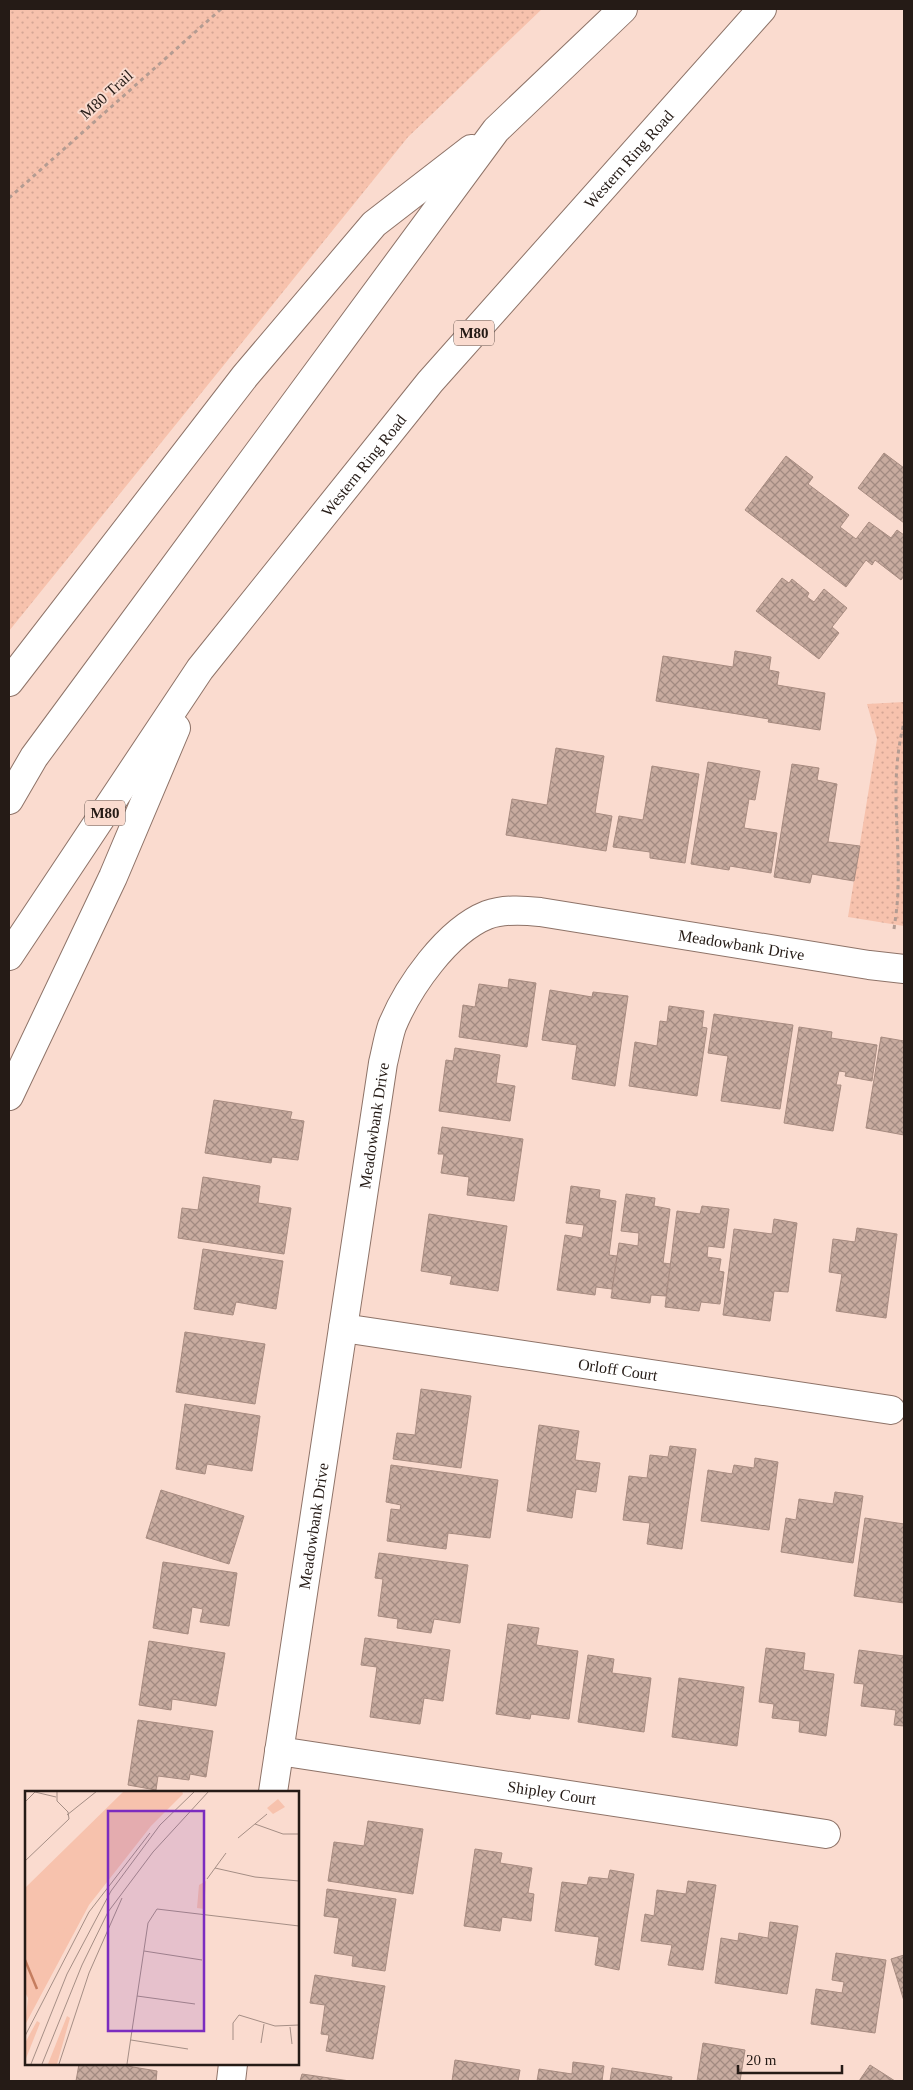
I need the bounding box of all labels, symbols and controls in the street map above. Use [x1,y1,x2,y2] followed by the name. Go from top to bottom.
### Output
[77,66,136,122] street label: M80 Trail
[581,107,677,212] street label: Western Ring Road
[454,320,494,346] road number: M80
[318,411,409,520] street label: Western Ring Road
[85,800,125,826] road number: M80
[677,926,806,963] street label: Meadowbank Drive
[356,1061,392,1190] street label: Meadowbank Drive
[577,1355,659,1384] street label: Orloff Court
[296,1462,332,1590] street label: Meadowbank Drive
[506,1778,598,1808] street label: Shipley Court
[25,1791,299,2065] inset map
[738,2042,842,2074] scale bar
[746,2052,777,2068] text: 20 m

